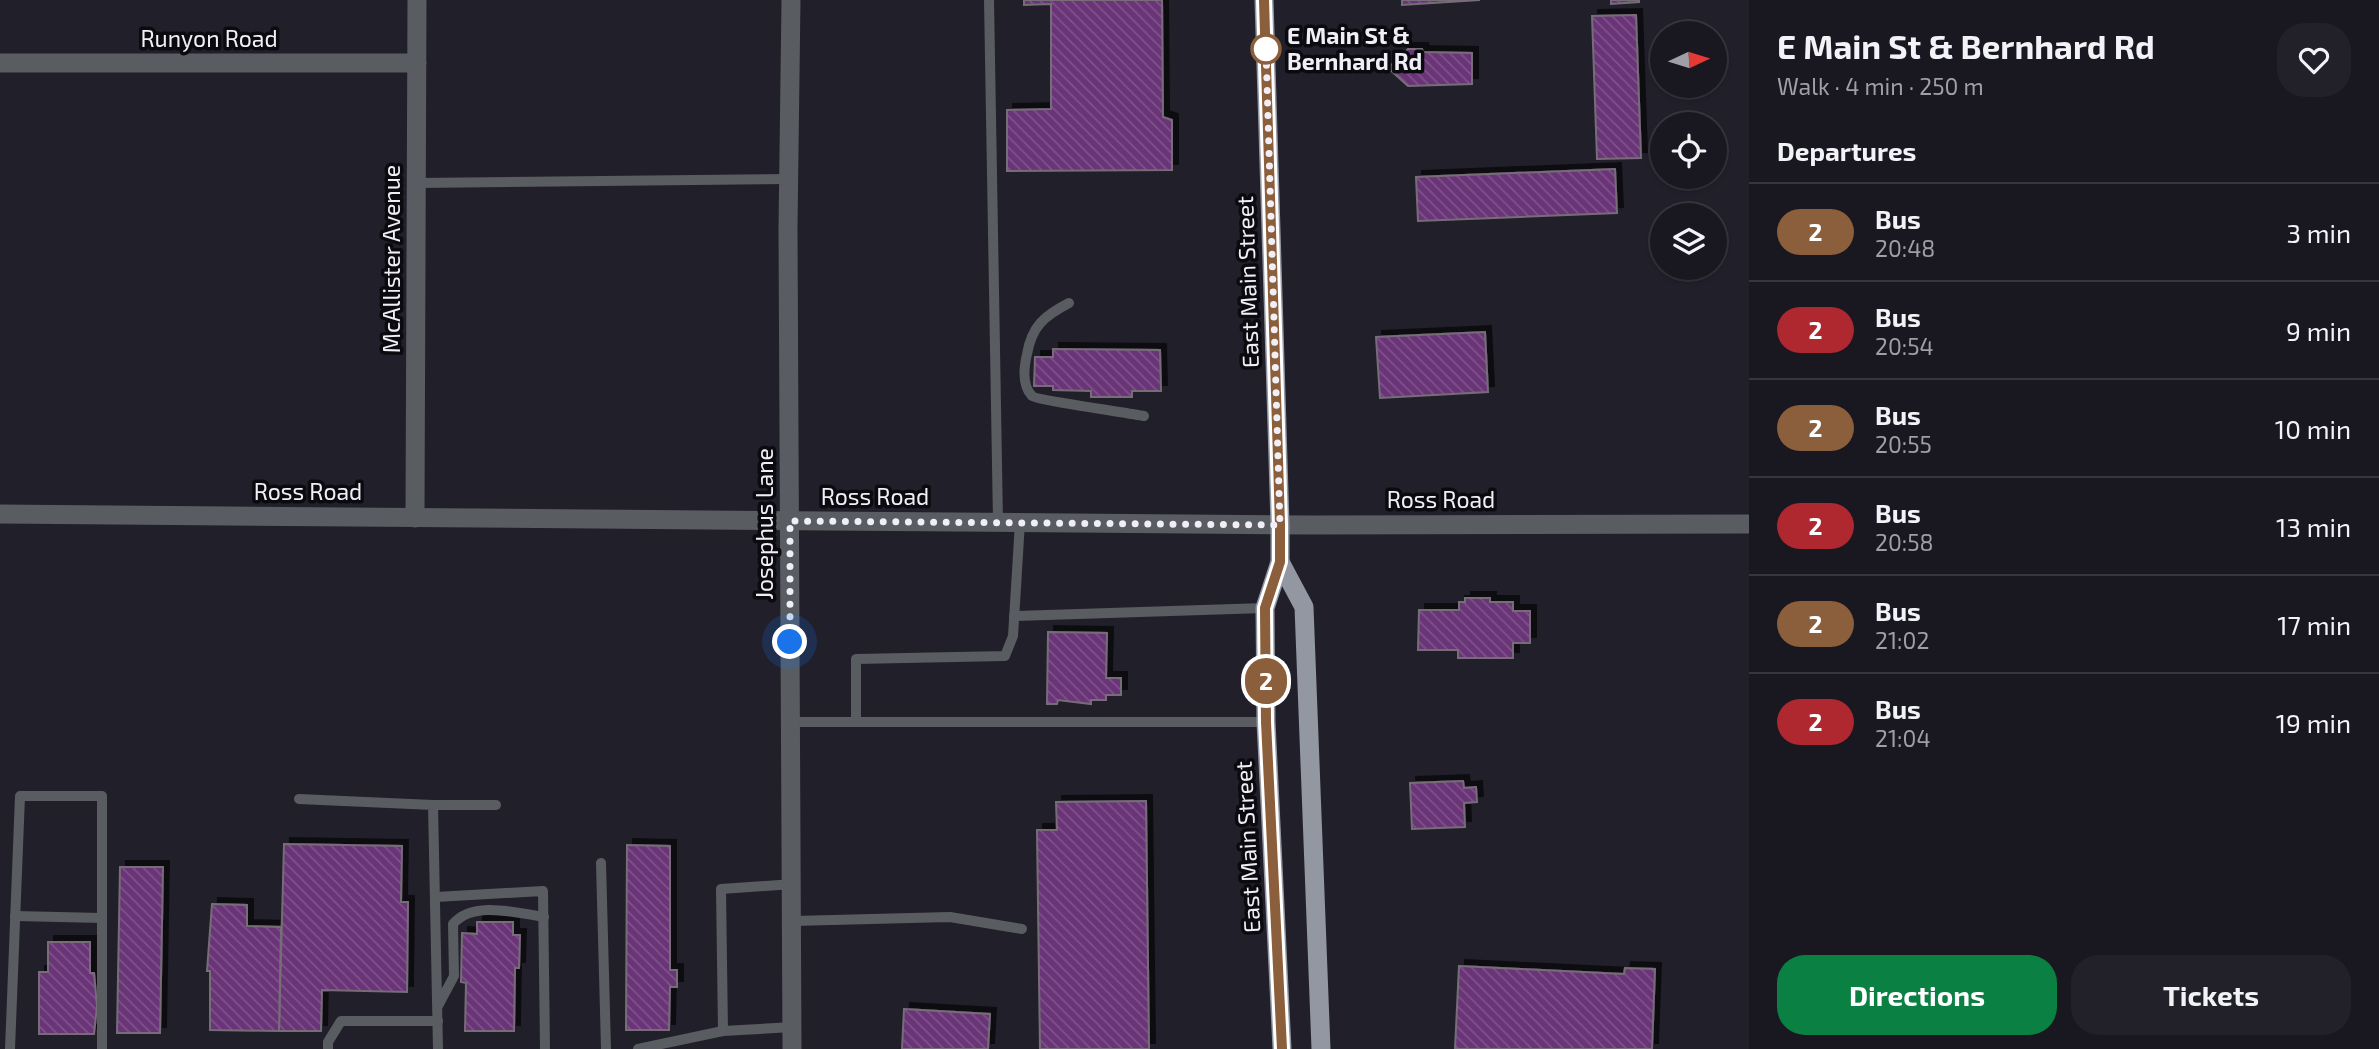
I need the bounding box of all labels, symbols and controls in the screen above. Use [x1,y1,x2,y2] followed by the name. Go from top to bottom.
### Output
[1287,21,1422,75] place label: E Main St & Bernhard Rd
[1650,21,1727,98] north arrow
[1650,21,1727,280] map controls
[2277,23,2351,97] button: heart
[140,24,278,52] street label: Runyon Road
[1777,26,2155,66] text: E Main St & Bernhard Rd
[1251,34,1281,64] marker: E Main St & Bernhard Rd
[1777,72,1984,100] text: Walk · 4 min · 250 m
[1650,112,1727,189] button: locate
[1777,135,1916,166] text: Departures
[377,165,405,353] street label: McAllister Avenue
[1230,195,1264,368] street label: East Main Street
[1650,203,1727,280] button: layers
[1875,203,1921,234] text: Bus
[1809,217,1822,246] text: 2
[2286,217,2351,248] text: 3 min
[1875,234,1935,262] text: 20:48
[1875,301,1921,332] text: Bus
[1809,315,1822,344] text: 2
[2286,315,2351,346] text: 9 min
[1875,332,1934,360] text: 20:54
[1875,399,1921,430] text: Bus
[1809,413,1822,442] text: 2
[2275,413,2351,444] text: 10 min
[1875,430,1932,458] text: 20:55
[750,448,778,600] street label: Josephus Lane
[254,477,362,505] street label: Ross Road
[821,482,929,510] street label: Ross Road
[1387,485,1495,513] street label: Ross Road
[1875,497,1921,528] text: Bus
[1809,511,1822,540] text: 2
[2276,511,2351,542] text: 13 min
[1875,528,1934,556] text: 20:58
[1875,595,1921,626] text: Bus
[1809,609,1822,638] text: 2
[2277,609,2351,640] text: 17 min
[772,624,807,659] your location
[1875,626,1929,654] text: 21:02
[1243,658,1289,704] line badge: 2
[1259,666,1273,695] text: 2
[1875,693,1921,724] text: Bus
[1809,707,1822,736] text: 2
[2276,707,2351,738] text: 19 min
[1875,724,1931,752] text: 21:04
[1229,760,1265,934] street label: East Main Street
[1777,955,2057,1035] button: Directions
[2071,955,2351,1035] button: Tickets

